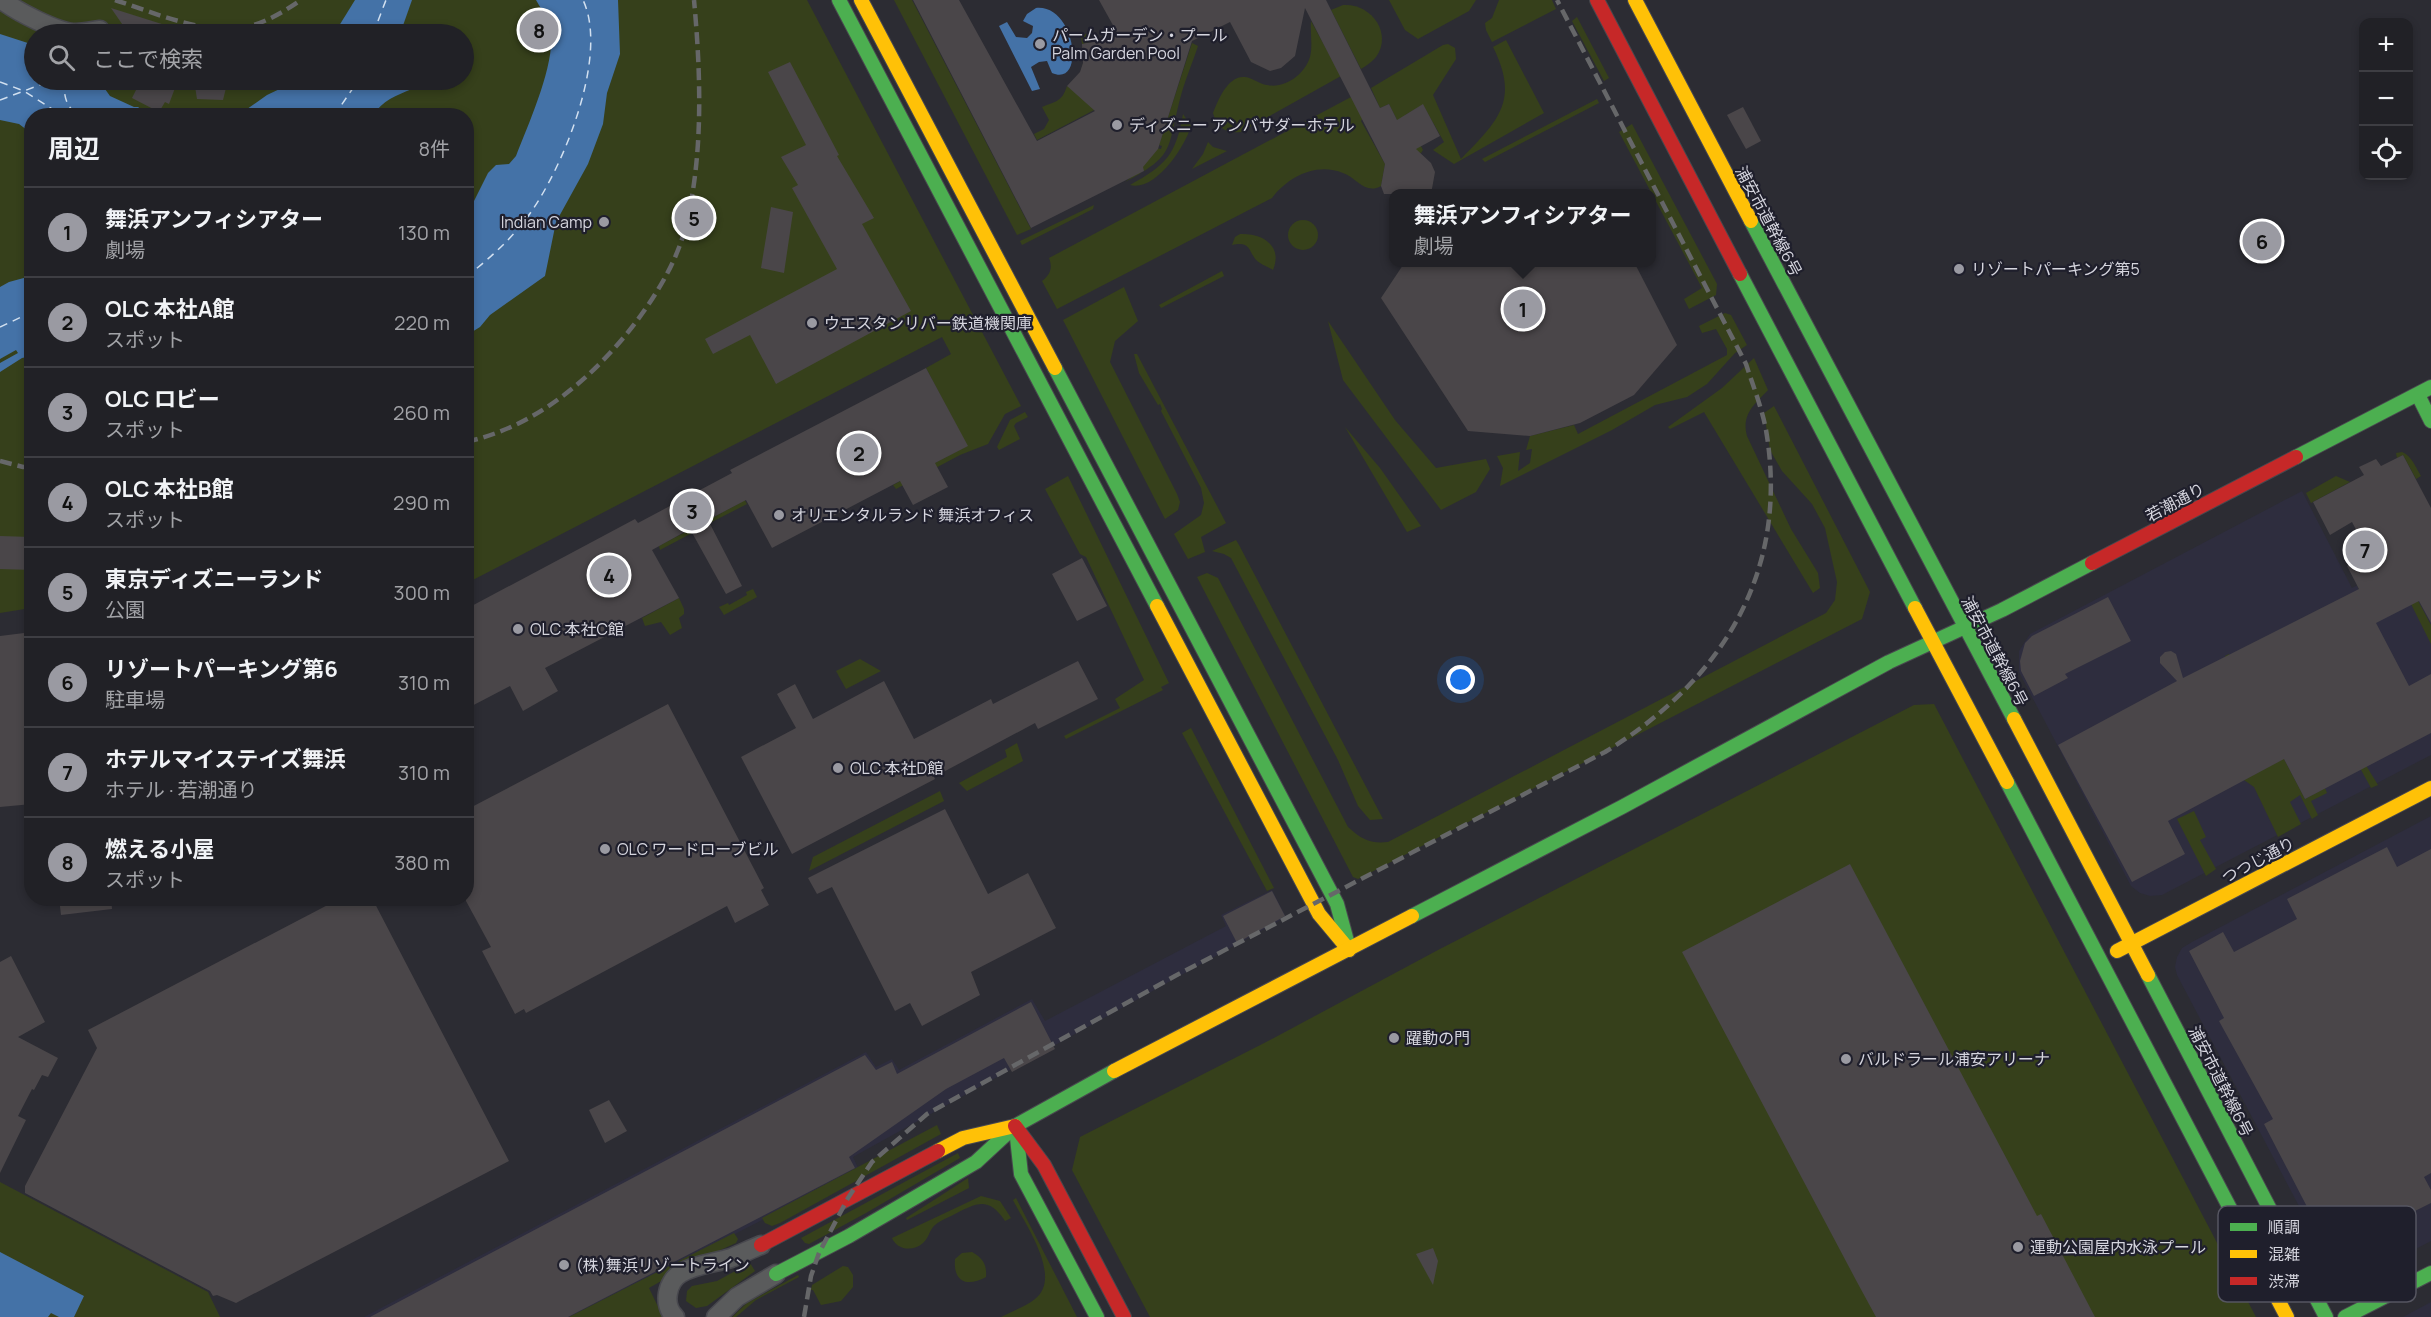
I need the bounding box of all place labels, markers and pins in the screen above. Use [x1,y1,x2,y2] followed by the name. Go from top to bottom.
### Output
[520,8,558,52] pin: 8
[1052,24,1228,64] place label: パームガーデン・プール Palm Garden Pool
[1033,37,1047,51] marker: パームガーデン・プール Palm Garden Pool
[1129,114,1354,136] place label: ディズニー アンバサダーホテル
[1110,118,1124,132] marker: ディズニー アンバサダーホテル
[674,196,714,240] pin: 5
[501,211,592,233] place label: Indian Camp
[597,215,611,229] marker: Indian Camp
[2242,218,2282,264] pin: 6
[1971,258,2140,280] place label: リゾートパーキング第5
[1952,262,1966,276] marker: リゾートパーキング第5
[1504,286,1543,332] pin: 1
[824,312,1032,334] place label: ウエスタンリバー鉄道機関庫
[805,316,819,330] marker: ウエスタンリバー鉄道機関庫
[840,430,878,476] pin: 2
[672,488,712,534] pin: 3
[791,504,1034,526] place label: オリエンタルランド 舞浜オフィス
[772,508,786,522] marker: オリエンタルランド 舞浜オフィス
[2346,528,2384,572] pin: 7
[590,552,628,598] pin: 4
[530,618,624,640] place label: OLC 本社C館
[511,622,525,636] marker: OLC 本社C館
[850,757,943,779] place label: OLC 本社D館
[831,761,845,775] marker: OLC 本社D館
[617,838,778,860] place label: OLC ワードローブビル
[598,842,612,856] marker: OLC ワードローブビル
[1406,1027,1470,1049] place label: 躍動の門
[1387,1031,1401,1045] marker: 躍動の門
[1858,1048,2050,1070] place label: バルドラール浦安アリーナ
[1839,1052,1853,1066] marker: バルドラール浦安アリーナ
[2030,1236,2206,1258] place label: 運動公園屋内水泳プール
[2011,1240,2025,1254] marker: 運動公園屋内水泳プール
[576,1254,750,1276] place label: (株)舞浜リゾートライン
[557,1258,571,1272] marker: (株)舞浜リゾートライン

